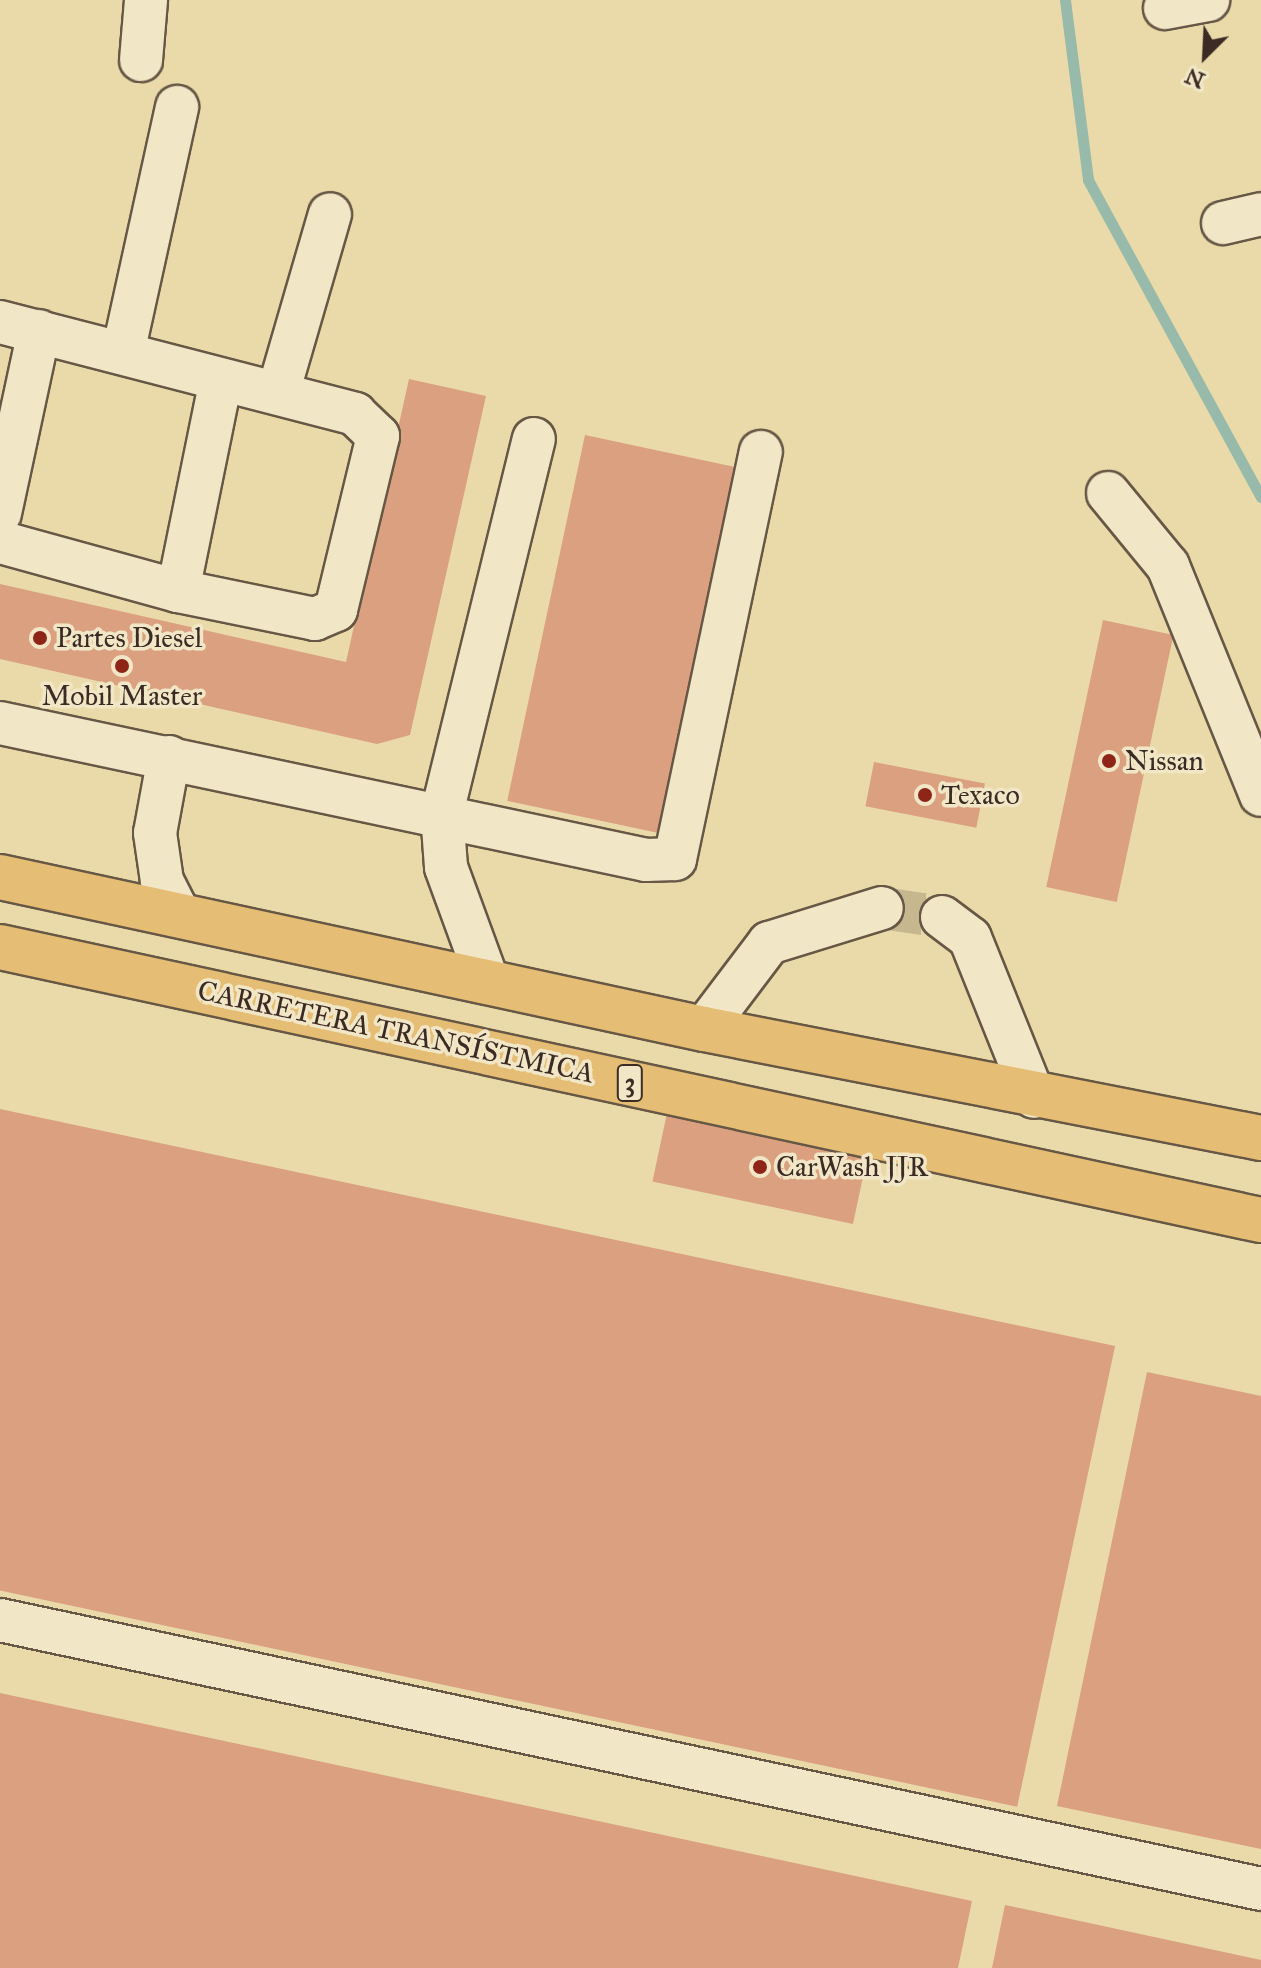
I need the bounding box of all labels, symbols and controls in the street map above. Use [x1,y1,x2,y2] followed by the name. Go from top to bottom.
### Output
[1165,16,1245,96] north arrow
[1181,62,1209,95] text: N
[56,621,202,655] place label: Partes Diesel
[31,629,49,647] marker: Partes Diesel
[113,657,131,675] marker: Mobil Master
[42,679,202,713] place label: Mobil Master
[1125,744,1204,778] place label: Nissan
[1100,752,1118,770] marker: Nissan
[941,778,1020,812] place label: Texaco
[916,786,934,804] marker: Texaco
[195,974,597,1090] street label: CARRETERA TRANSÍSTMICA
[616,1061,644,1105] road number: 3
[776,1150,928,1184] place label: CarWash JJR
[751,1158,769,1176] marker: CarWash JJR

